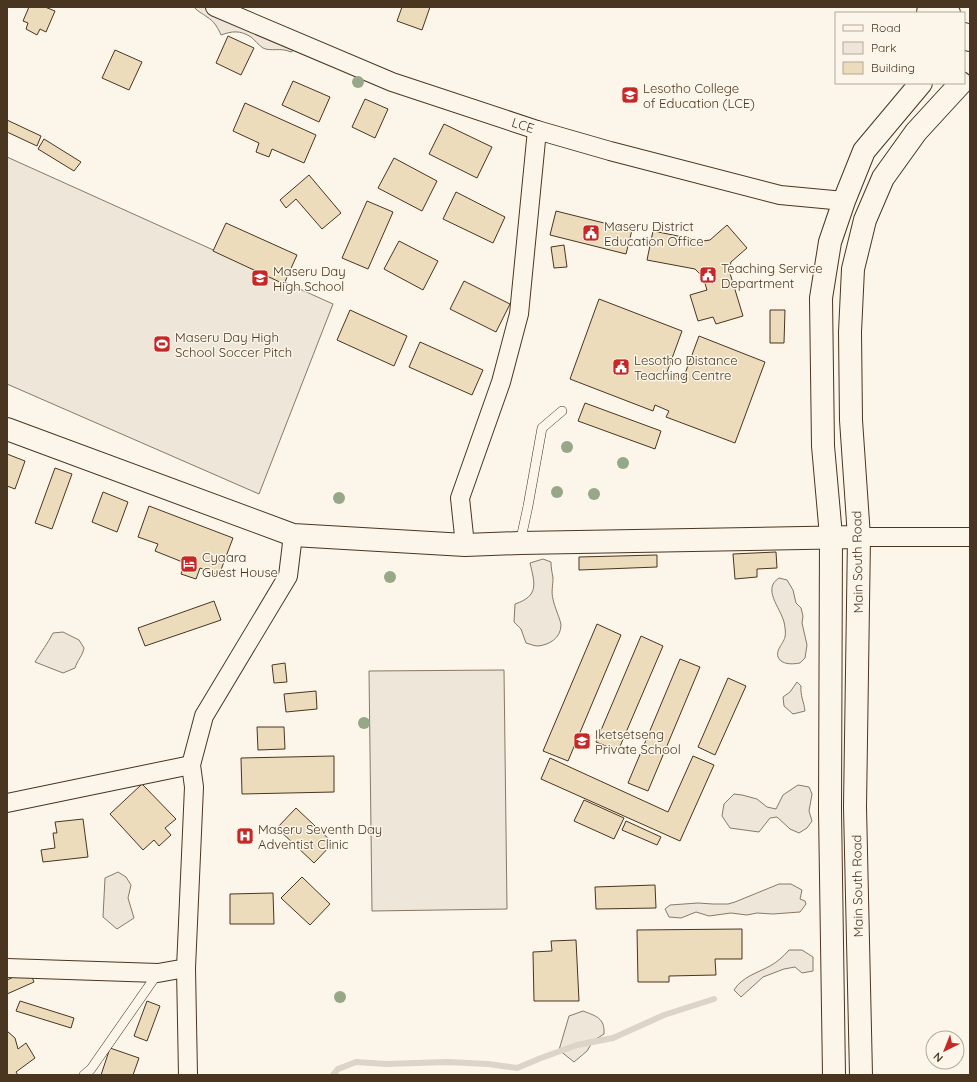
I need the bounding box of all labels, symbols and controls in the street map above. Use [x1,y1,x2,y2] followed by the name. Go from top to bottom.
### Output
[835,12,965,84] legend
[871,20,901,35] text: Road
[871,40,896,55] text: Park
[871,60,915,75] text: Building
[643,80,755,111] place label: Lesotho College of Education (LCE)
[620,85,640,105] school or university icon: Lesotho College of Education (LCE)
[510,114,536,136] street label: LCE
[604,218,704,249] place label: Maseru District Education Office
[581,223,601,243] public building icon: Maseru District Education Office
[721,260,823,291] place label: Teaching Service Department
[273,263,346,294] place label: Maseru Day High School
[698,265,718,285] public building icon: Teaching Service Department
[250,268,270,288] school or university icon: Maseru Day High School
[175,329,292,360] place label: Maseru Day High School Soccer Pitch
[152,334,172,354] sports icon: Maseru Day High School Soccer Pitch
[634,352,738,383] place label: Lesotho Distance Teaching Centre
[611,357,631,377] public building icon: Lesotho Distance Teaching Centre
[848,511,866,613] street label: Main South Road
[202,549,278,580] place label: Cyaara Guest House
[179,554,199,574] hotel icon: Cyaara Guest House
[595,726,681,757] place label: Iketsetseng Private School
[572,731,592,751] school or university icon: Iketsetseng Private School
[258,821,382,852] place label: Maseru Seventh Day Adventist Clinic
[235,826,255,846] hospital icon: Maseru Seventh Day Adventist Clinic
[848,835,866,937] street label: Main South Road
[925,1030,965,1070] north arrow
[930,1049,946,1065] text: N

